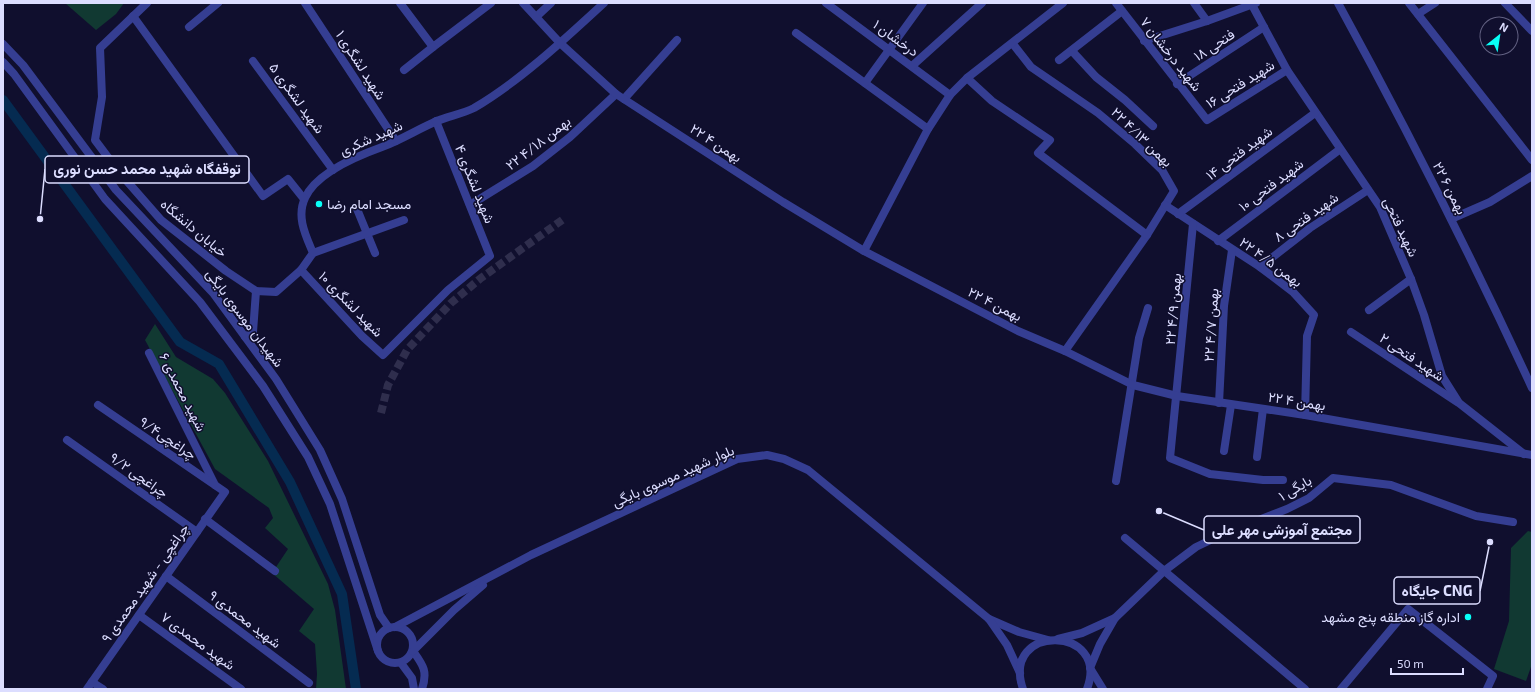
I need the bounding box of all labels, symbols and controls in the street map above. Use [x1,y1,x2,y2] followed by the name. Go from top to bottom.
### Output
[1136,13,1206,95] street label: شهید درخشان ۷
[870,15,923,61] street label: درخشان ۱
[1479,16,1519,56] north arrow
[1498,19,1511,35] text: N
[1190,25,1238,65] street label: فتحی ۱۸
[332,27,390,103] street label: شهید لشگری ۱
[1202,56,1278,112] street label: شهید فتحی ۱۶
[265,59,329,137] street label: شهید لشگری ۵
[1107,103,1177,171] street label: ۲۲ بهمن ۴/۱۳
[502,112,574,174] street label: ۲۲ بهمن ۴/۱۸
[337,116,405,160] street label: شهید شکری
[687,120,745,166] street label: ۲۲ بهمن ۴
[1202,122,1276,184] street label: شهید فتحی ۱۴
[451,142,499,226] street label: شهید لشگری ۴
[1235,155,1307,215] street label: شهید فتحی ۱۰
[45,156,249,183] callout: توقفگاه شهید محمد حسن نوری
[53,159,241,178] text: توقفگاه شهید محمد حسن نوری
[1429,159,1471,217] street label: ۲۲ بهمن ۶
[1270,188,1342,246] street label: شهید فتحی ۸
[1379,194,1423,260] street label: شهید فتحی
[157,195,231,261] street label: خیابان دانشگاه
[327,195,411,213] place label: مسجد امام رضا
[314,199,324,209] marker: مسجد امام رضا
[1236,233,1306,291] street label: ۲۲ بهمن ۴/۵
[202,265,288,371] street label: شهیدان موسوی بایگی
[315,267,387,341] street label: شهید لشگری ۱۰
[1161,272,1185,346] street label: ۲۲ بهمن ۴/۹
[965,283,1025,325] street label: ۲۲ بهمن ۴
[1199,288,1223,362] street label: ۲۲ بهمن ۴/۷
[1376,329,1448,385] street label: شهید فتحی ۲
[155,350,211,434] street label: شهید محمدی ۶
[1267,388,1327,414] street label: ۲۲ بهمن ۴
[135,412,200,464] street label: ۹/۴چراغچی
[609,441,737,511] street label: بلوار شهید موسوی بایگی
[106,448,172,503] street label: ۹/۲ چراغچی
[1275,471,1315,505] street label: بایگی ۱
[1204,516,1360,543] callout: مجتمع آموزشی مهر علی
[97,520,194,647] street label: ۹ چراغچی - شهید محمدی
[1212,520,1352,540] text: مجتمع آموزشی مهر علی
[1394,577,1480,604] callout: جایگاه CNG
[1402,581,1472,600] text: جایگاه CNG
[205,586,285,652] street label: شهید محمدی ۹
[157,608,239,674] street label: شهید محمدی ۷
[1321,608,1460,628] place label: اداره گاز منطقه پنج مشهد
[1463,612,1473,622] marker: اداره گاز منطقه پنج مشهد
[1391,650,1463,676] scale bar
[1397,656,1424,670] text: 50 m

